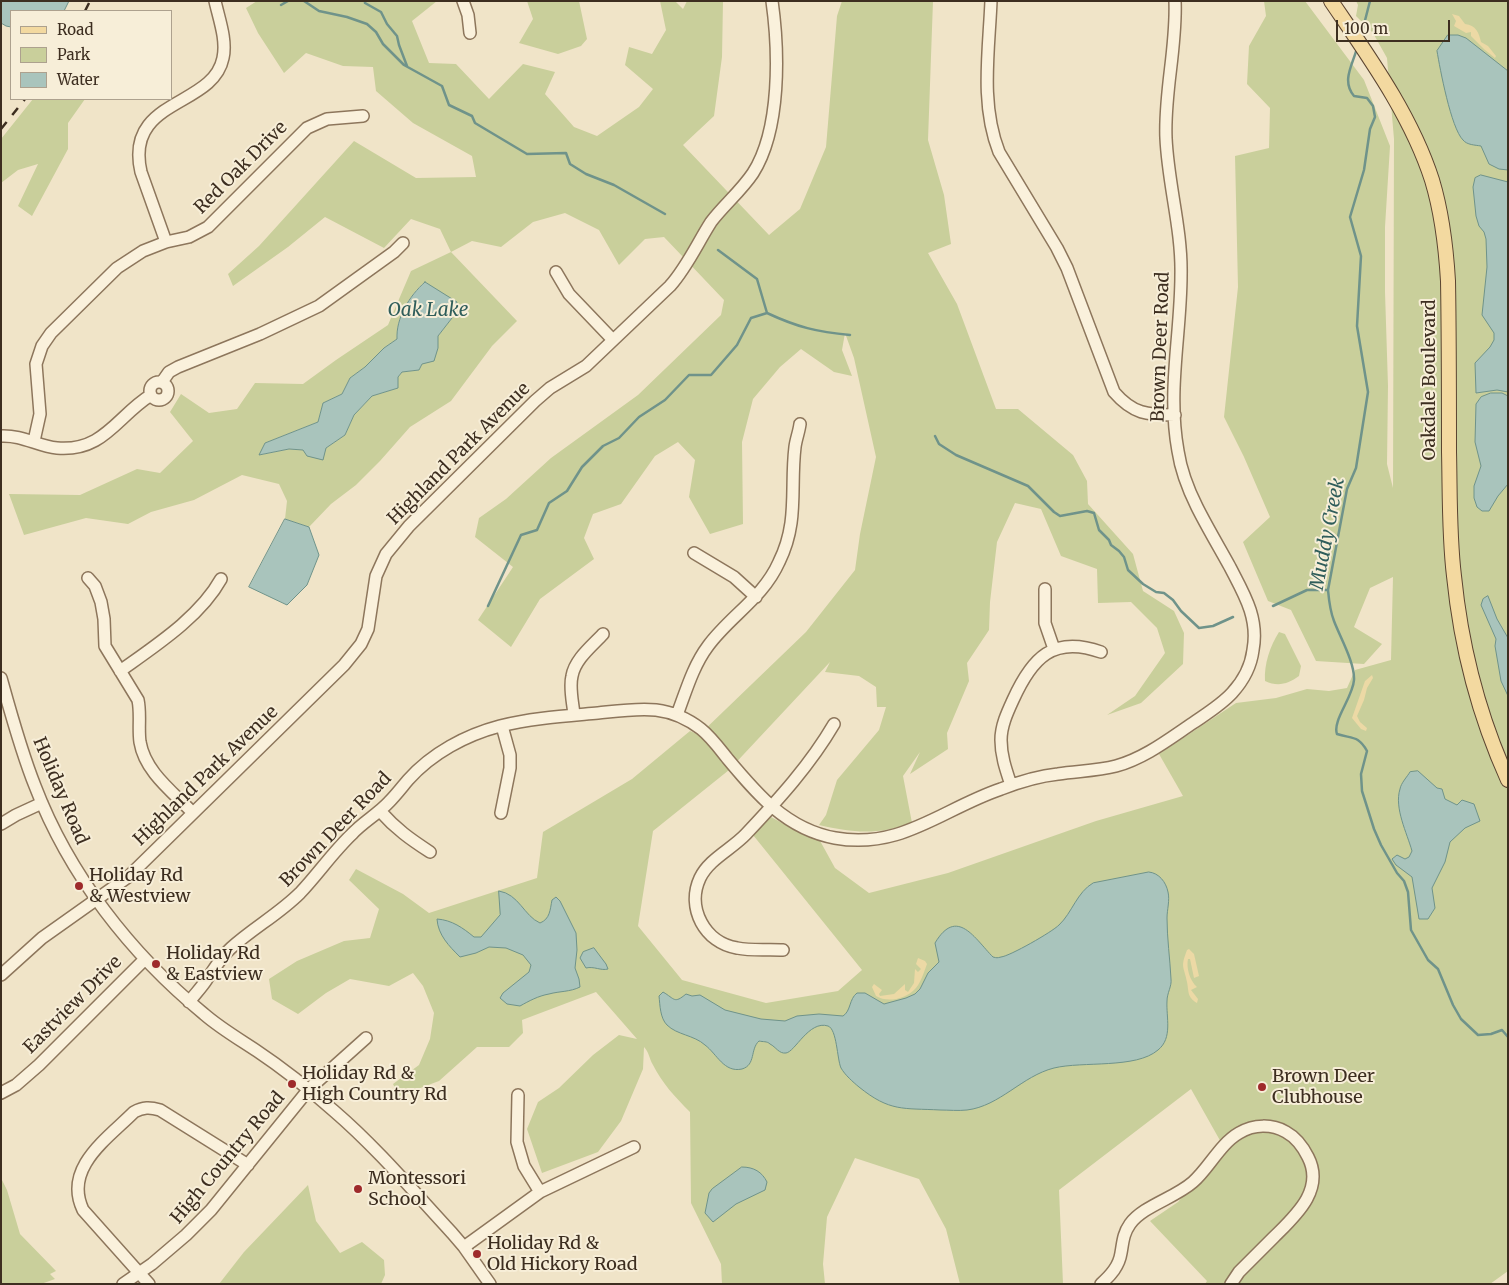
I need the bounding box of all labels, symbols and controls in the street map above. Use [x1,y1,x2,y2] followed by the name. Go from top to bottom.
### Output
[10,10,172,100] legend
[1339,10,1453,42] scale bar
[1344,19,1388,38] text: 100 m
[57,20,93,39] text: Road
[57,45,90,64] text: Park
[57,70,99,89] text: Water
[190,117,292,219] street label: Red Oak Drive
[1148,271,1174,423] street label: Brown Deer Road
[1419,299,1441,461] street label: Oakdale Boulevard
[388,300,468,322] water label: Oak Lake
[383,378,535,530] street label: Highland Park Avenue
[1306,476,1350,592] water label: Muddy Creek
[129,701,283,851] street label: Highland Park Avenue
[28,734,92,848] street label: Holiday Road
[276,768,396,892] street label: Brown Deer Road
[89,865,190,908] place label: Holiday Rd & Westview
[73,880,85,892] marker: Holiday Rd & Westview
[166,943,263,986] place label: Holiday Rd & Eastview
[20,952,126,1058] street label: Eastview Drive
[150,958,162,970] marker: Holiday Rd & Eastview
[302,1063,447,1106] place label: Holiday Rd & High Country Rd
[1272,1066,1375,1108] place label: Brown Deer Clubhouse
[286,1078,298,1090] marker: Holiday Rd & High Country Rd
[1256,1081,1268,1093] marker: Brown Deer Clubhouse
[166,1088,290,1228] street label: High Country Road
[368,1168,466,1210] place label: Montessori School
[352,1183,364,1195] marker: Montessori School
[487,1233,638,1276] place label: Holiday Rd & Old Hickory Road
[471,1248,483,1260] marker: Holiday Rd & Old Hickory Road

